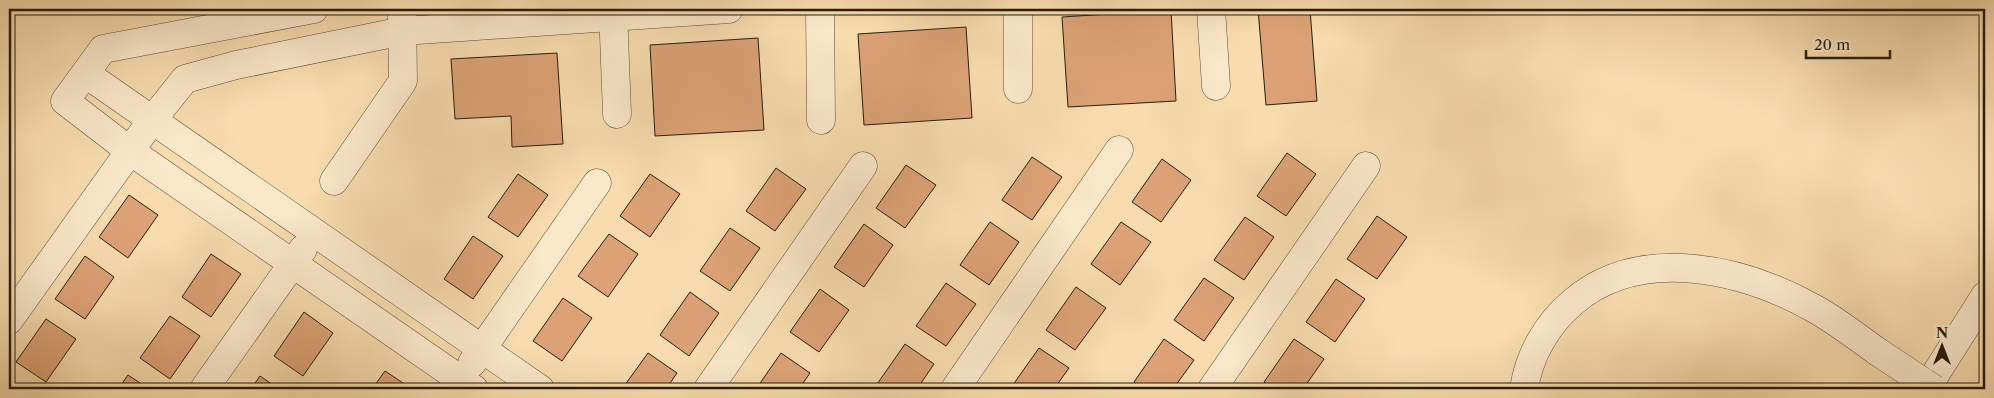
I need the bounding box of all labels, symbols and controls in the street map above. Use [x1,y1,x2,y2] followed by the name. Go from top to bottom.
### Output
[1806,28,1890,60] scale bar
[1814,35,1850,54] text: 20 m
[1916,320,1966,370] north arrow
[1936,324,1948,342] text: N

